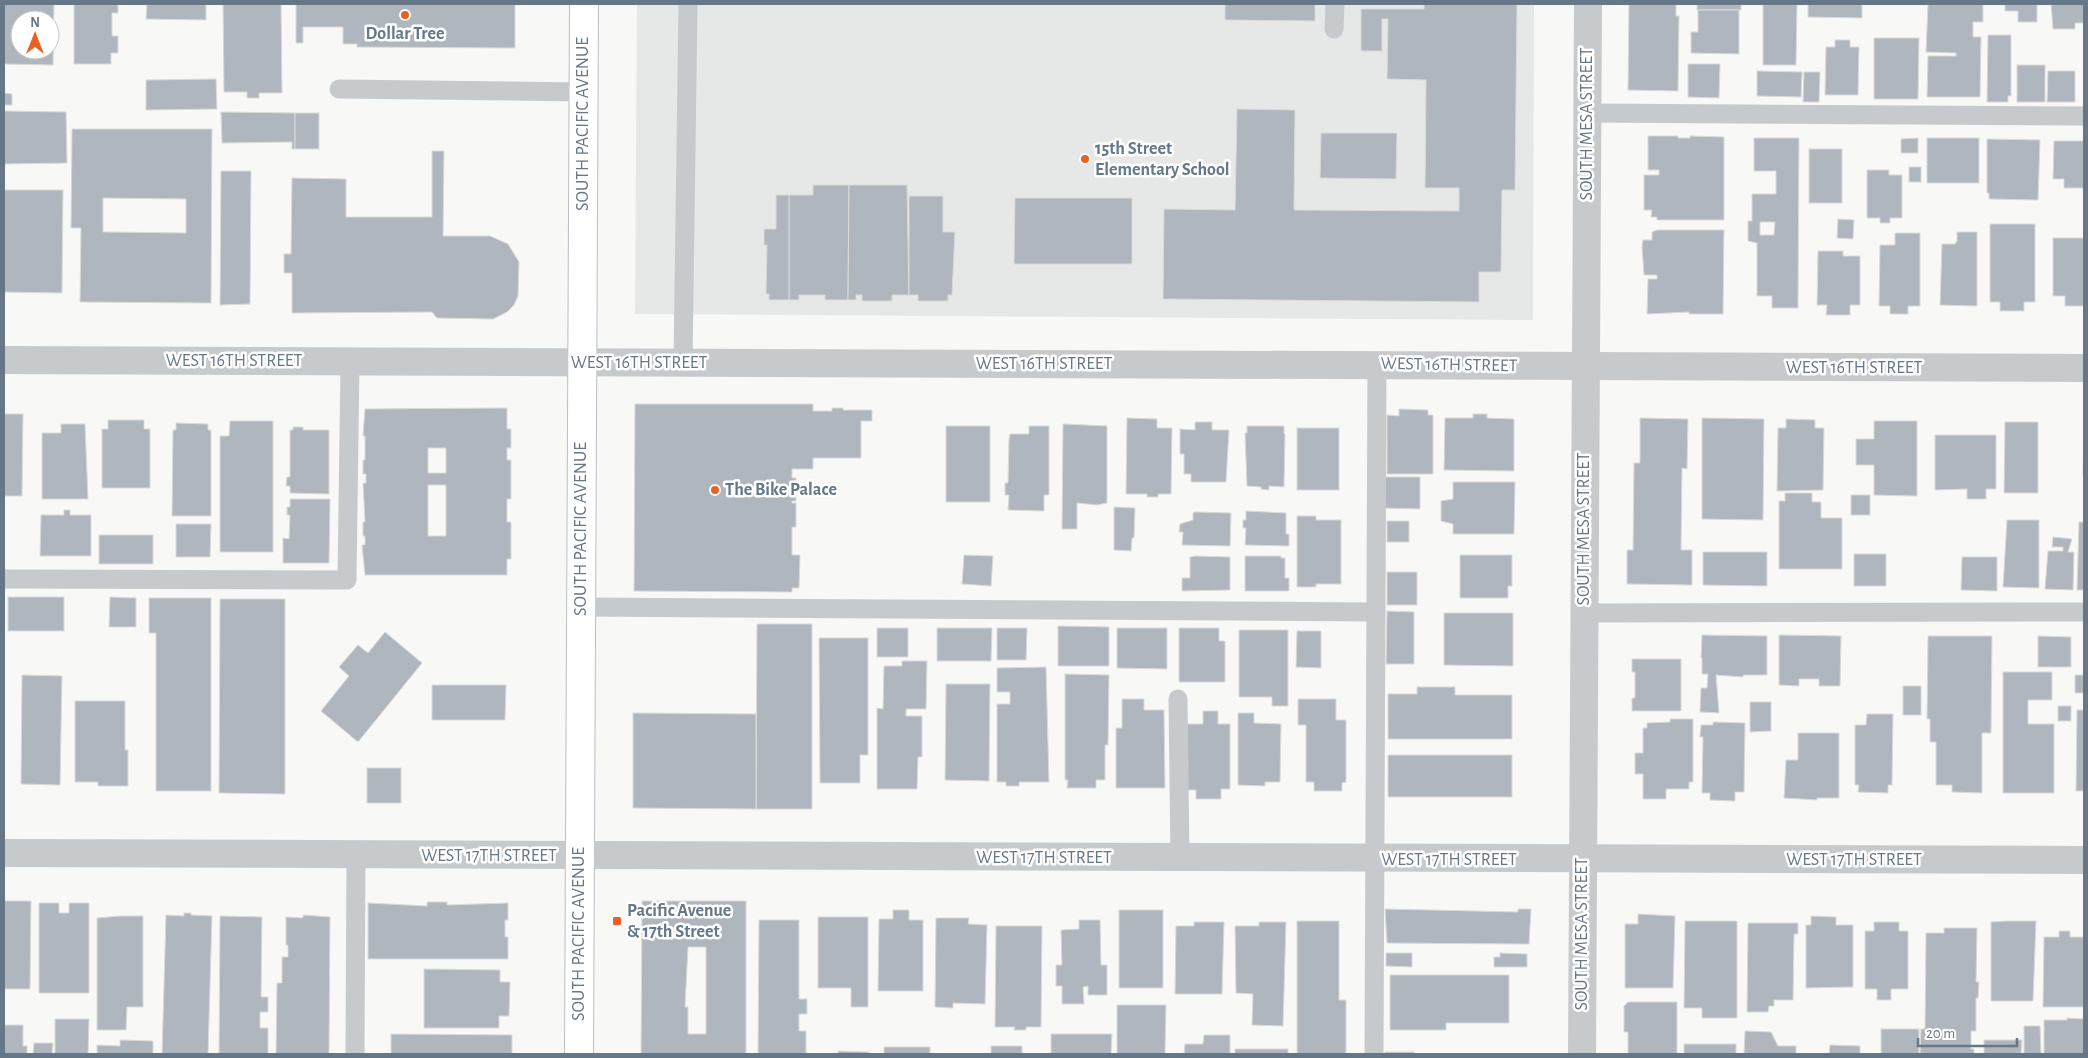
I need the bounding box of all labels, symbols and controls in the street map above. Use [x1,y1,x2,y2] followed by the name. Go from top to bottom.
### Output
[399,9,411,21] marker: Dollar Tree
[10,10,60,60] north arrow
[30,16,40,30] text: N
[366,25,444,43] place label: Dollar Tree
[574,37,592,211] street label: SOUTH PACIFIC AVENUE
[1578,47,1596,201] street label: SOUTH MESA STREET
[1095,140,1230,179] place label: 15th Street Elementary School
[1079,153,1091,165] marker: 15th Street Elementary School
[166,352,303,370] street label: WEST 16TH STREET
[571,354,708,372] street label: WEST 16TH STREET
[976,355,1113,373] street label: WEST 16TH STREET
[1381,355,1518,375] street label: WEST 16TH STREET
[1786,359,1923,377] street label: WEST 16TH STREET
[572,442,590,616] street label: SOUTH PACIFIC AVENUE
[1575,452,1593,606] street label: SOUTH MESA STREET
[725,481,837,499] place label: The Bike Palace
[709,484,721,496] marker: The Bike Palace
[421,847,557,865] street label: WEST 17TH STREET
[570,847,588,1021] street label: SOUTH PACIFIC AVENUE
[976,849,1112,867] street label: WEST 17TH STREET
[1381,851,1517,869] street label: WEST 17TH STREET
[1786,851,1922,869] street label: WEST 17TH STREET
[1573,857,1591,1011] street label: SOUTH MESA STREET
[627,902,731,941] place label: Pacific Avenue & 17th Street
[611,915,623,927] marker: Pacific Avenue & 17th Street
[1918,1016,2017,1048] scale bar
[1926,1026,1955,1041] text: 20 m

